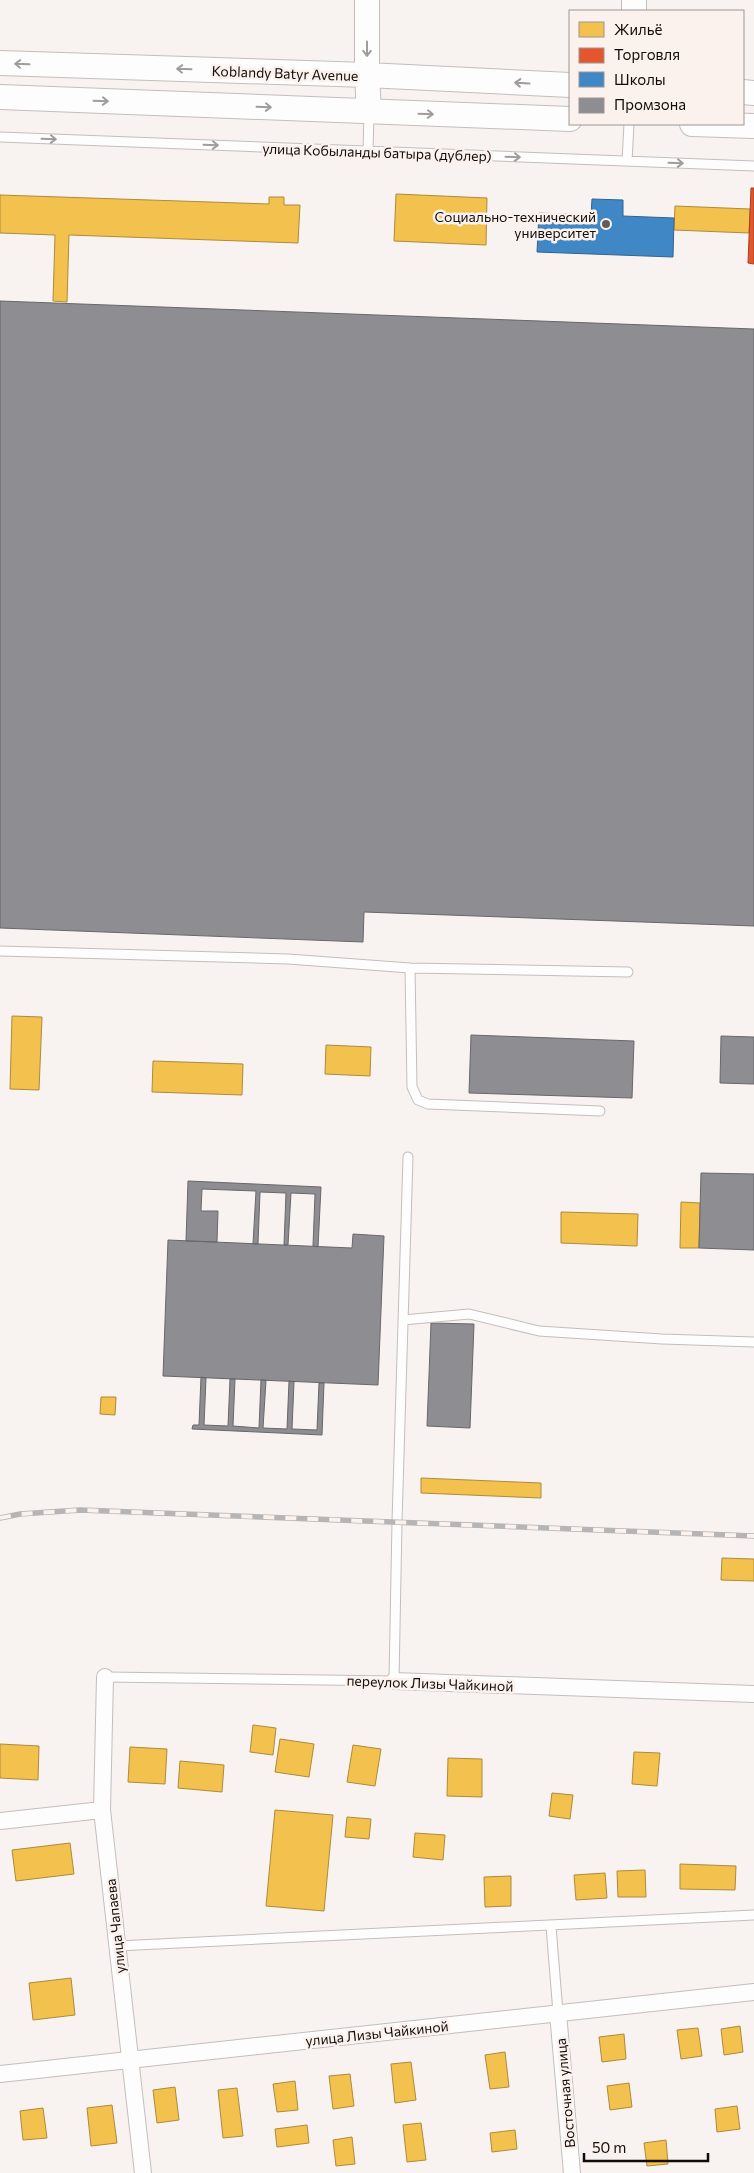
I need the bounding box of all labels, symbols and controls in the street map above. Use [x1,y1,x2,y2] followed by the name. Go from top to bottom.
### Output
[569,10,744,125] legend
[614,20,662,38] text: Жильё
[362,40,372,56] one-way arrow
[614,45,680,63] text: Торговля
[14,59,30,69] one-way arrow
[211,62,359,84] street label: Koblandy Batyr Avenue
[177,65,193,74] one-way arrow
[614,70,666,88] text: Школы
[514,78,530,87] one-way arrow
[614,95,686,113] text: Промзона
[93,97,109,106] one-way arrow
[255,103,271,112] one-way arrow
[418,109,434,118] one-way arrow
[40,134,56,144] one-way arrow
[262,140,492,164] street label: улица Кобыланды батыра (дублер)
[203,141,219,150] one-way arrow
[505,152,521,162] one-way arrow
[667,159,683,168] one-way arrow
[434,208,596,241] place label: Социально-технический университет
[600,218,612,230] marker: Социально-технический университет
[346,1672,514,1694] street label: переулок Лизы Чайкиной
[102,1878,128,1974] street label: улица Чапаева
[305,2017,449,2049] street label: улица Лизы Чайкиной
[552,2037,578,2149] street label: Восточная улица
[584,2130,708,2162] scale bar
[592,2138,626,2156] text: 50 m

